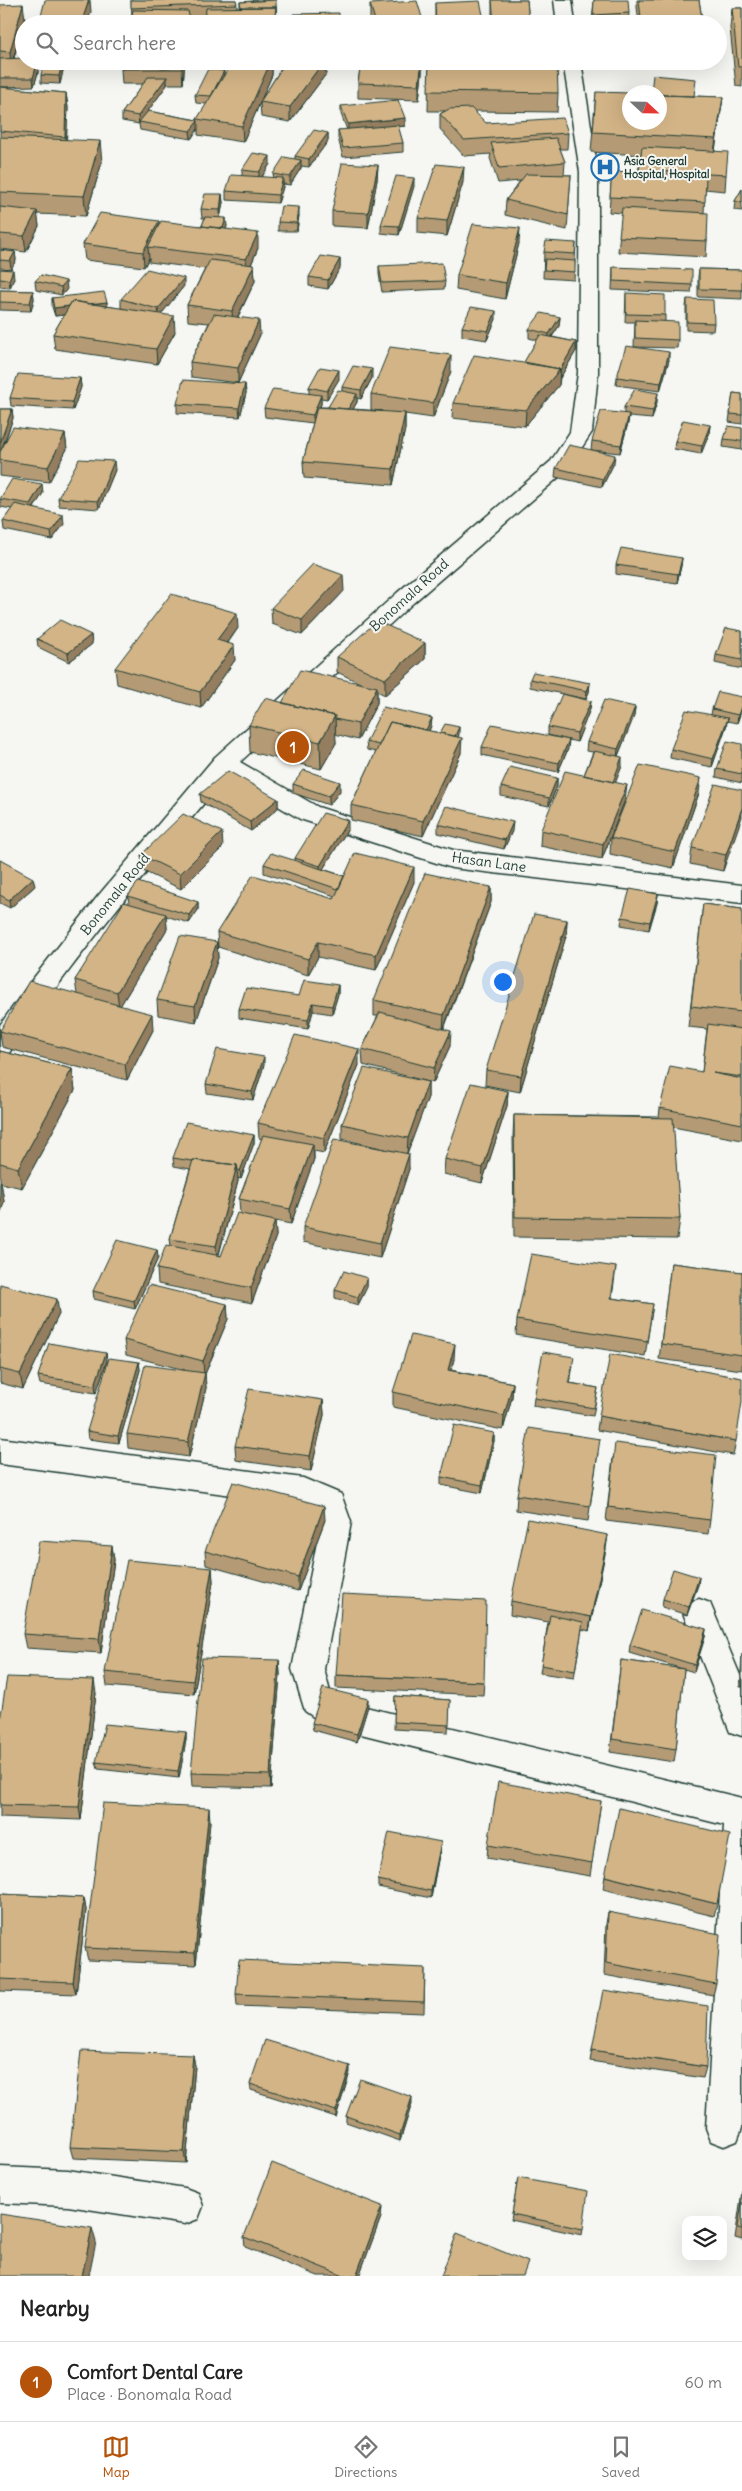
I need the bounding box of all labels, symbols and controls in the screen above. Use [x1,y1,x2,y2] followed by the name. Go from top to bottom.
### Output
[15,15,727,70] search box
[33,29,61,57] icon: search
[73,31,176,55] text: Search here
[622,85,667,130] north arrow
[590,152,620,182] hospital icon: Asia General Hospital, Hospital
[624,154,709,182] place label: Asia General Hospital, Hospital
[366,555,452,635] street label: Bonomala Road
[277,728,309,766] pin: 1
[451,848,527,876] street label: Hasan Lane
[76,849,154,939] street label: Bonomala Road
[490,969,516,995] your location
[682,2216,727,2261] map controls
[682,2216,727,2261] button: layers
[20,2295,90,2322] text: Nearby
[67,2360,243,2384] text: Comfort Dental Care
[33,2372,39,2392] text: 1
[684,2372,722,2392] text: 60 m
[67,2384,232,2404] text: Place · Bonomala Road
[102,2433,130,2481] tab: Map
[334,2433,397,2481] tab: Directions
[602,2433,640,2481] tab: Saved

